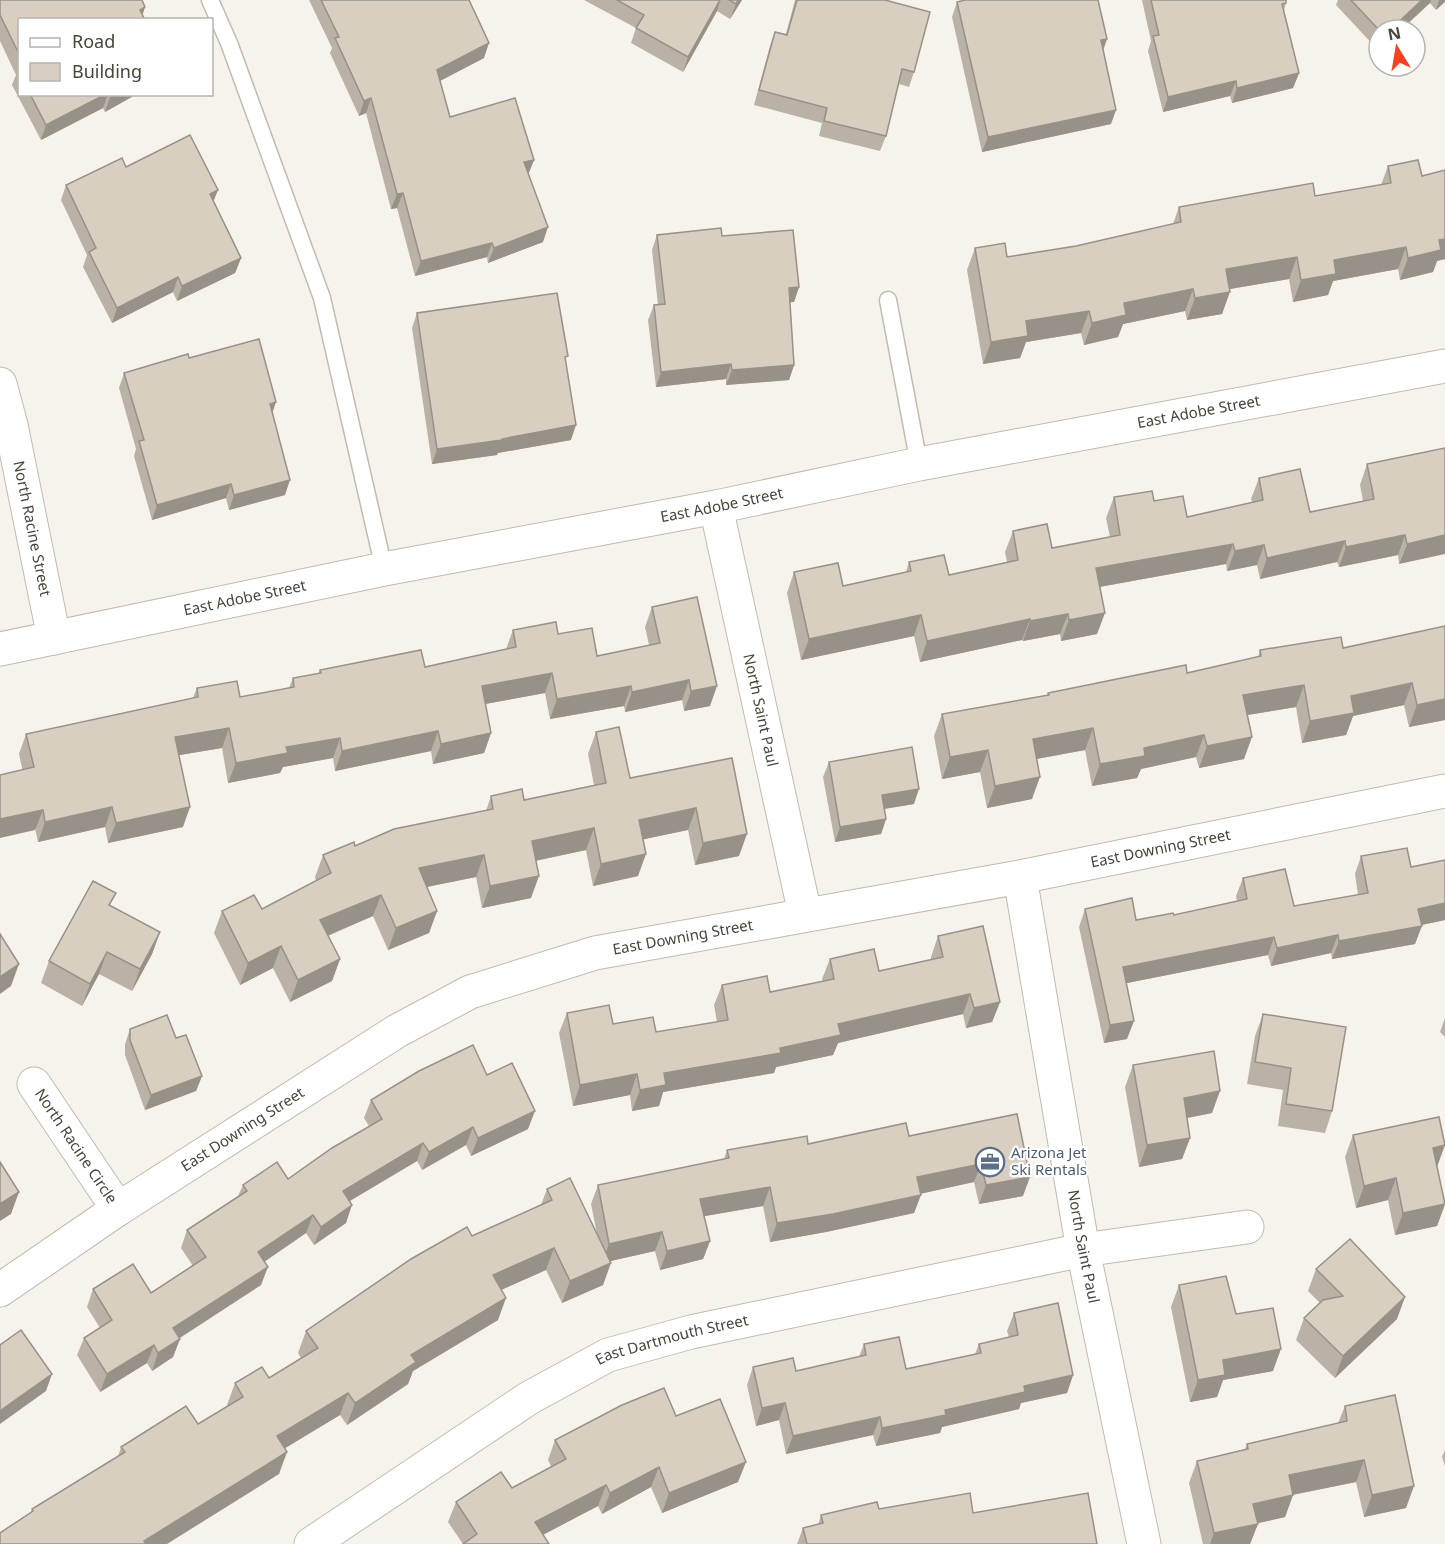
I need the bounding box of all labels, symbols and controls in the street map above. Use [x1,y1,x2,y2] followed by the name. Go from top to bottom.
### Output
[18,18,213,96] legend
[1367,18,1427,78] north arrow
[1386,21,1403,45] text: N
[72,29,115,53] text: Road
[72,59,142,83] text: Building
[1135,390,1262,432] street label: East Adobe Street
[9,459,56,598] street label: North Racine Street
[659,482,785,526] street label: East Adobe Street
[181,574,308,620] street label: East Adobe Street
[739,652,783,768] street label: North Saint Paul
[1089,824,1233,871] street label: East Downing Street
[611,914,755,959] street label: East Downing Street
[177,1082,308,1175] street label: East Downing Street
[31,1084,123,1207] street label: North Racine Circle
[1011,1142,1087,1179] place label: Arizona Jet Ski Rentals
[974,1146,1006,1178] office icon: Arizona Jet Ski Rentals
[1064,1188,1105,1305] street label: North Saint Paul
[591,1309,750,1369] street label: East Dartmouth Street

